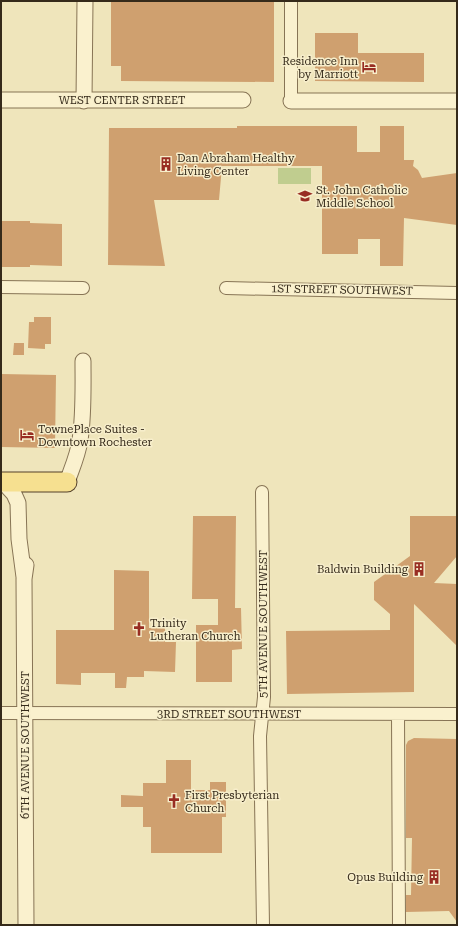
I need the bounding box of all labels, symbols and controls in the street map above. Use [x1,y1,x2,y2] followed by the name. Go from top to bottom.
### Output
[282,55,358,81] place label: Residence Inn by Marriott
[361,59,377,75] hotel icon: Residence Inn by Marriott
[59,94,185,107] street label: WEST CENTER STREET
[177,152,295,178] place label: Dan Abraham Healthy Living Center
[158,156,174,172] building icon: Dan Abraham Healthy Living Center
[316,184,407,210] place label: St. John Catholic Middle School
[297,188,313,204] school or university icon: St. John Catholic Middle School
[271,282,413,298] street label: 1ST STREET SOUTHWEST
[38,423,153,449] place label: TownePlace Suites - Downtown Rochester
[19,427,35,443] hotel icon: TownePlace Suites - Downtown Rochester
[257,550,270,698] street label: 5TH AVENUE SOUTHWEST
[411,561,427,577] building icon: Baldwin Building
[317,563,409,576] place label: Baldwin Building
[150,617,241,643] place label: Trinity Lutheran Church
[131,621,147,637] church icon: Trinity Lutheran Church
[19,671,32,819] street label: 6TH AVENUE SOUTHWEST
[157,708,301,721] street label: 3RD STREET SOUTHWEST
[185,789,279,815] place label: First Presbyterian Church
[166,793,182,809] church icon: First Presbyterian Church
[426,869,442,885] building icon: Opus Building
[347,871,424,884] place label: Opus Building

